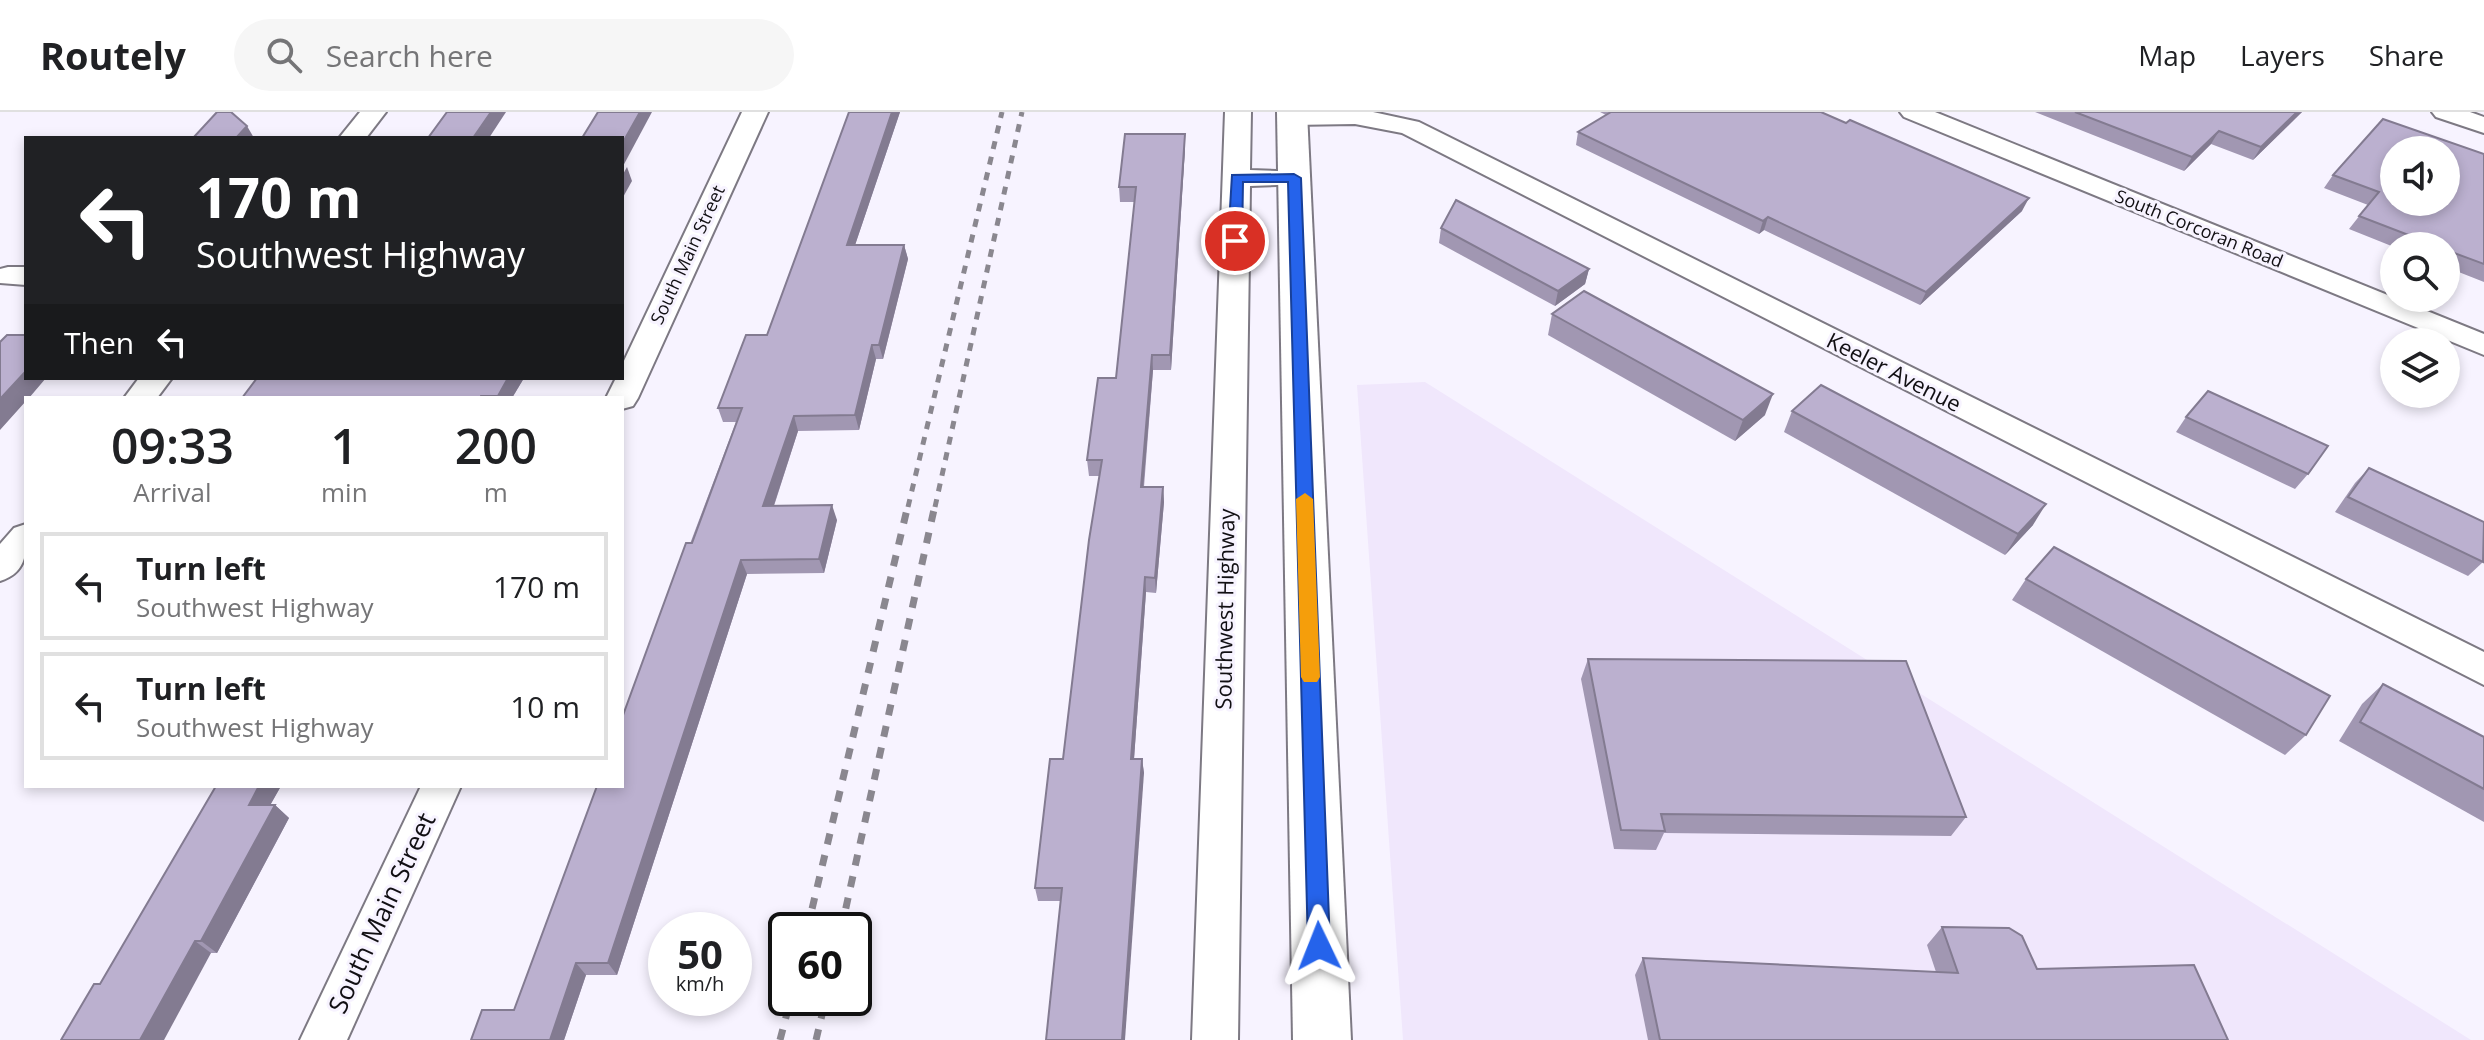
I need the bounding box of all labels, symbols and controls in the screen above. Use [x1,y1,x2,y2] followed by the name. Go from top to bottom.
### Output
[234,19,794,91] search box
[40,29,186,81] text: Routely
[262,33,306,77] icon: search
[326,35,493,76] text: Search here
[2138,36,2196,74] text: Map
[2240,36,2325,74] text: Layers
[2369,36,2444,74] text: Share
[2380,136,2460,408] map controls
[2380,136,2460,216] button: sound
[196,158,362,234] text: 170 m
[64,168,168,272] icon: left
[644,181,730,328] street label: South Main Street
[2112,183,2287,273] street label: South Corcoran Road
[1201,207,1269,275] pin
[1213,219,1257,263] icon: arrive
[196,230,525,279] text: Southwest Highway
[2380,232,2460,312] button: search
[150,320,194,364] icon: left
[64,322,134,363] text: Then
[1822,324,1967,418] street label: Keeler Avenue
[2380,328,2460,408] button: layers
[111,413,234,478] text: 09:33
[331,413,358,478] text: 1
[455,413,537,478] text: 200
[133,474,212,510] text: Arrival
[321,474,368,510] text: min
[484,474,508,510] text: m
[1207,507,1241,710] street label: Southwest Highway
[136,548,266,589] text: Turn left
[68,564,112,608] icon: left
[493,566,580,607] text: 170 m
[136,589,374,625] text: Southwest Highway
[136,668,266,709] text: Turn left
[68,684,112,728] icon: left
[510,686,580,727] text: 10 m
[136,709,374,745] text: Southwest Highway
[319,806,443,1019] street label: South Main Street
[1277,904,1361,988] position arrow
[768,912,872,1016] speed limit sign: 60
[677,926,723,981] text: 50
[676,970,724,997] text: km/h

